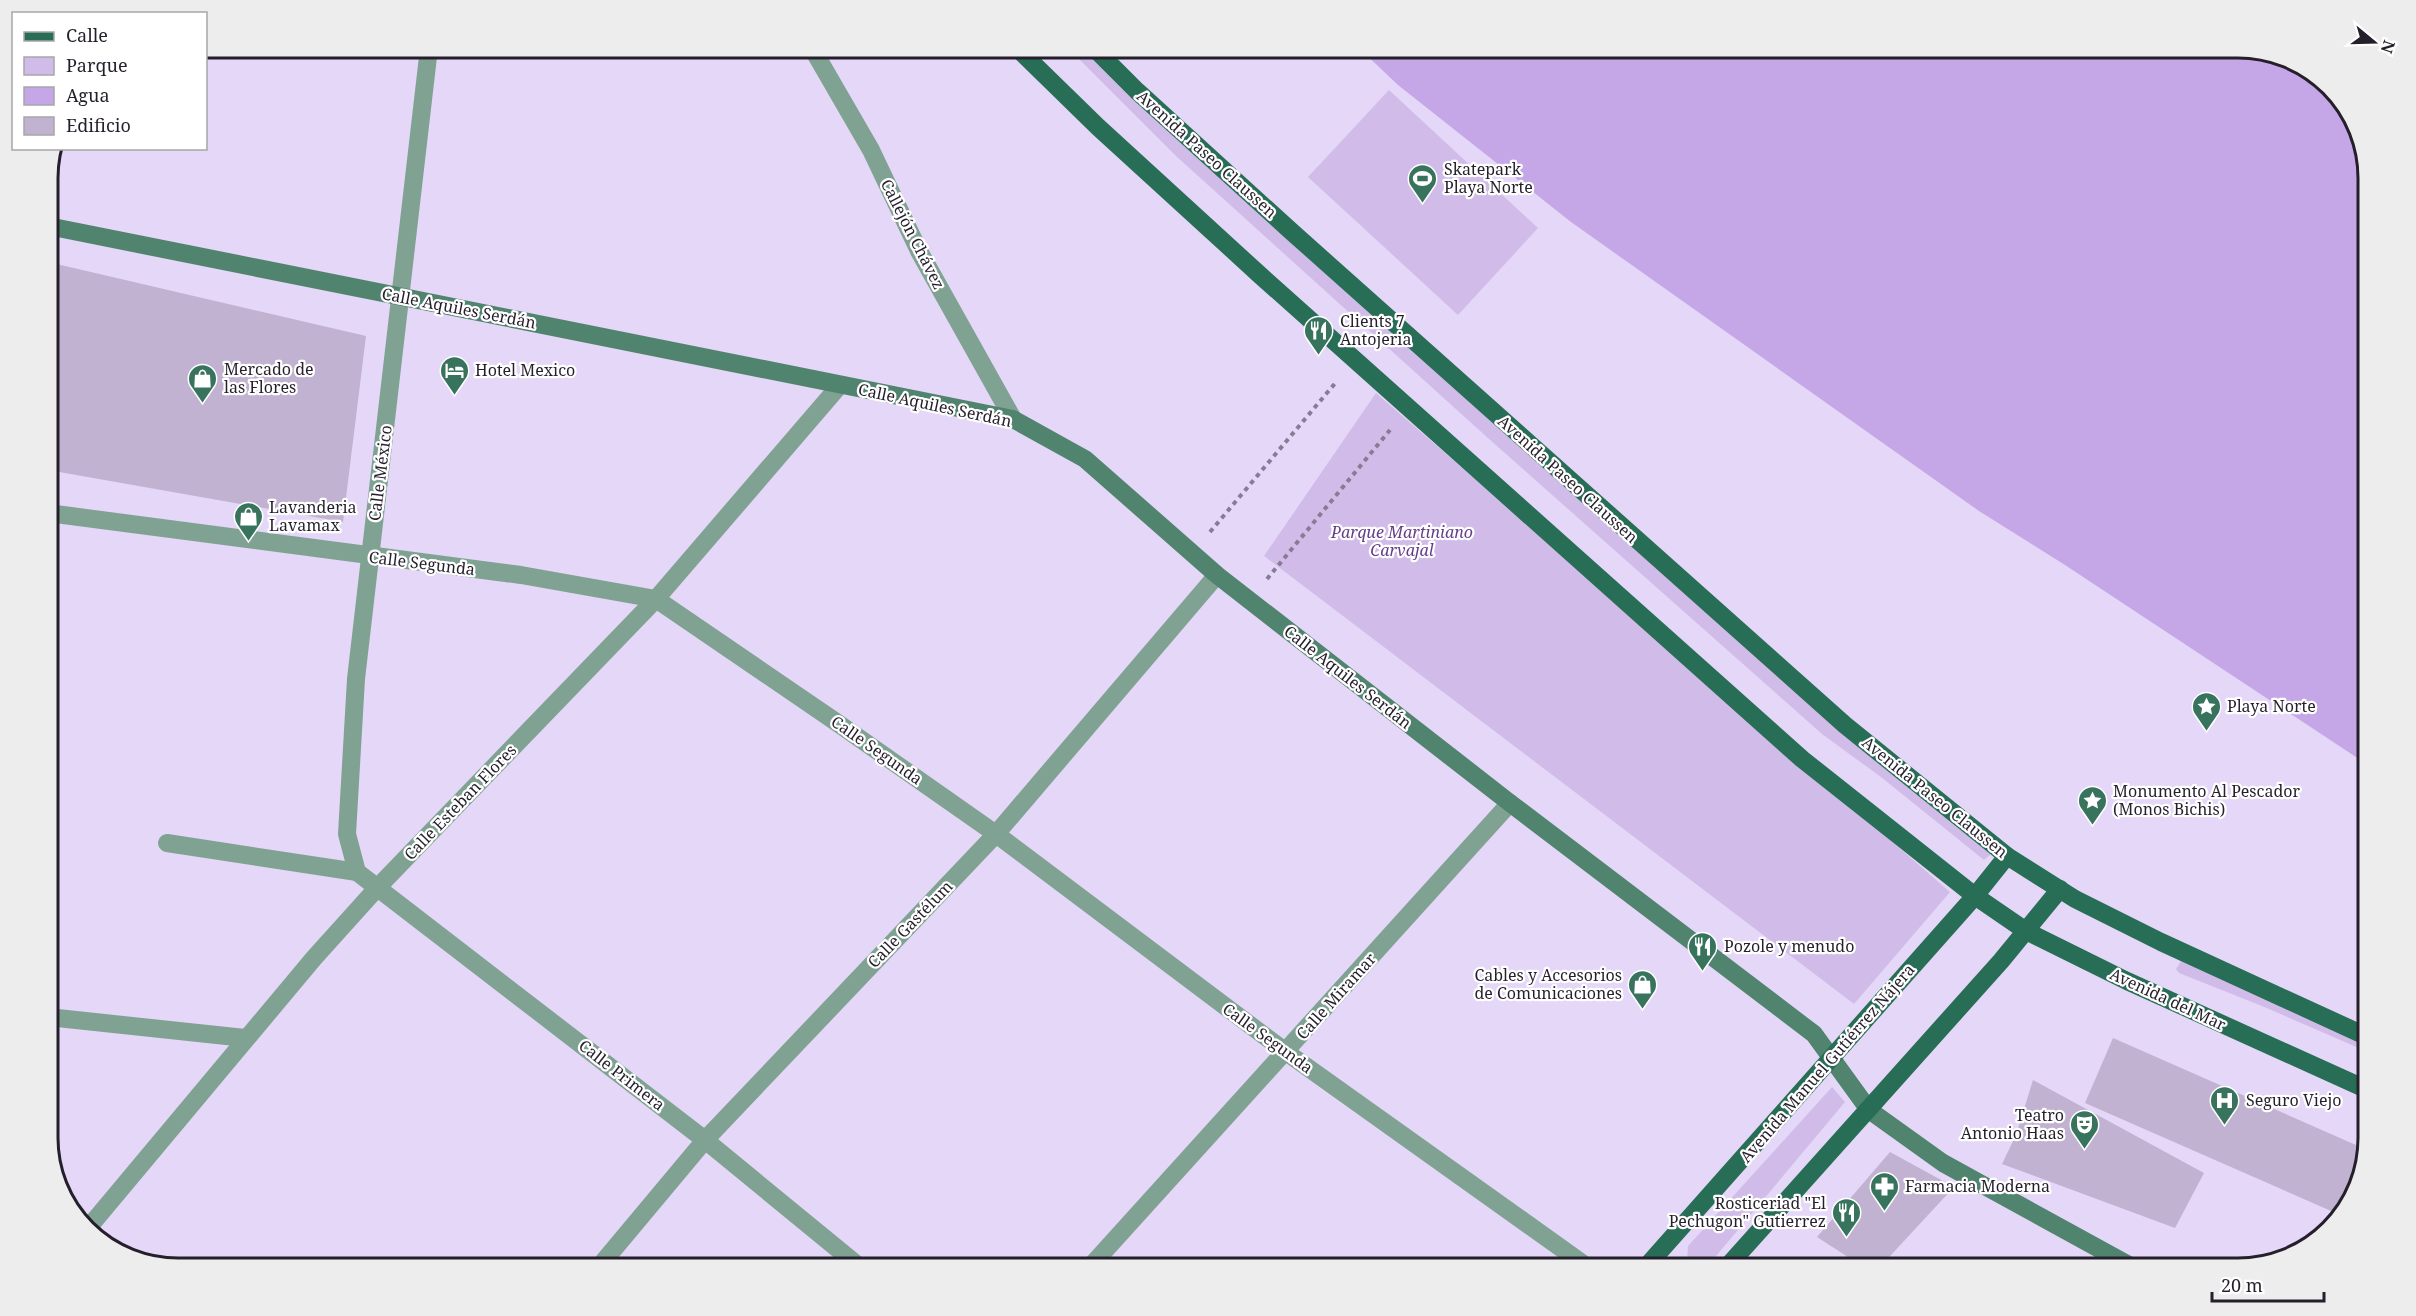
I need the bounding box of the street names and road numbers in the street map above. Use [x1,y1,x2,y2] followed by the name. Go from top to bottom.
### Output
[1132,85,1282,223] street label: Avenida Paseo Claussen
[876,175,950,293] street label: Callejón Chávez
[380,282,538,334] street label: Calle Aquiles Serdán
[856,378,1014,432] street label: Calle Aquiles Serdán
[1493,410,1643,548] street label: Avenida Paseo Claussen
[363,424,397,522] street label: Calle México
[368,546,476,580] street label: Calle Segunda
[1280,620,1416,734] street label: Calle Aquiles Serdán
[827,710,927,790] street label: Calle Segunda
[1857,731,2013,863] street label: Avenida Paseo Claussen
[399,739,521,865] street label: Calle Esteban Flores
[863,876,957,972] street label: Calle Gastélum
[1291,948,1381,1044] street label: Calle Miramar
[1735,959,1919,1167] street label: Avenida Manuel Gutiérrez Nájera
[2106,962,2230,1036] street label: Avenida del Mar
[1218,998,1318,1078] street label: Calle Segunda
[574,1034,670,1116] street label: Calle Primera

